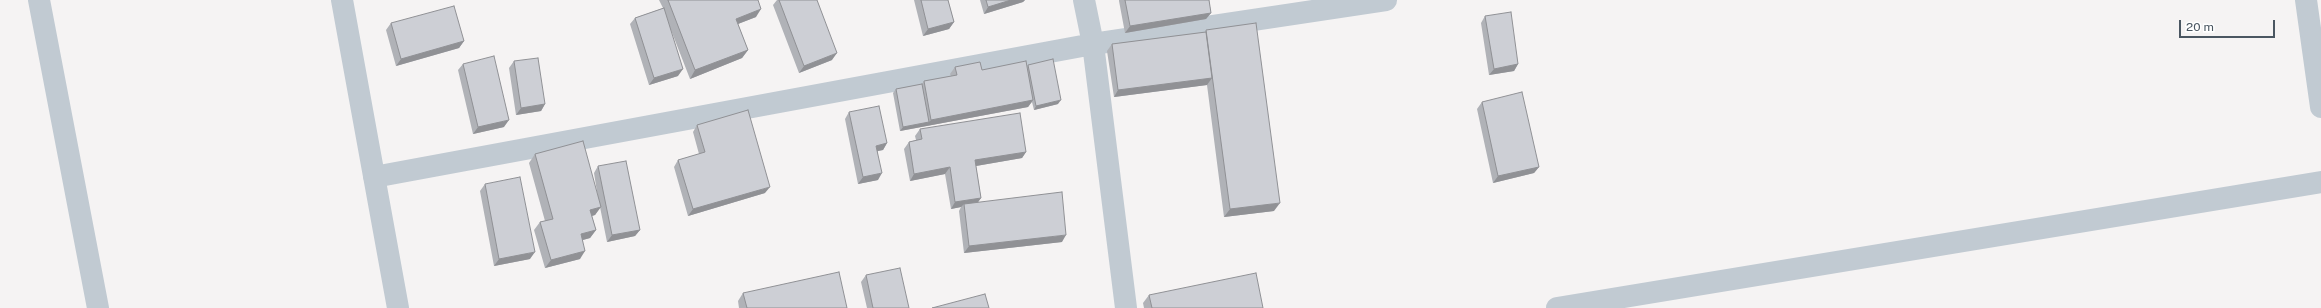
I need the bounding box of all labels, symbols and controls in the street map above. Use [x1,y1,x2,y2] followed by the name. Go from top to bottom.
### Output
[2181,12,2277,38] scale bar
[2186,20,2214,34] text: 20 m

